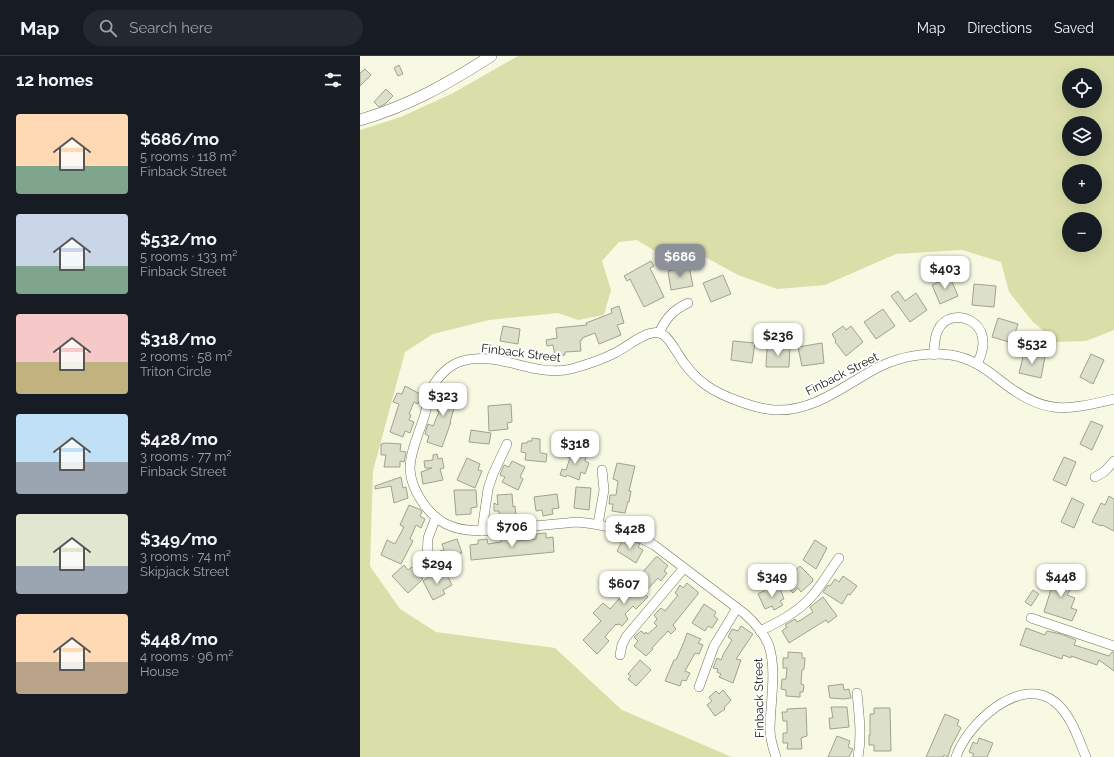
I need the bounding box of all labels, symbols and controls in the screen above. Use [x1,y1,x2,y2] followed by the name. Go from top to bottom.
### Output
[83,10,363,46] search box
[20,17,59,39] text: Map
[97,17,119,39] icon: search
[129,19,213,37] text: Search here
[917,20,945,36] text: Map
[967,20,1032,36] text: Directions
[1054,20,1094,36] text: Saved
[1062,68,1102,252] map controls
[1062,68,1102,108] button: locate
[322,69,344,91] icon: filters
[16,70,93,90] text: 12 homes
[1062,116,1102,156] button: layers
[140,129,219,149] text: $686/mo
[48,130,96,178] icon: home
[140,149,237,164] text: 5 rooms · 118 m²
[140,164,227,179] text: Finback Street
[1062,164,1102,204] button: +
[1062,212,1102,252] button: −
[140,229,217,249] text: $532/mo
[48,230,96,278] icon: home
[656,244,704,278] pin: $686
[140,249,237,264] text: 5 rooms · 133 m²
[664,249,696,264] text: $686
[921,256,969,290] pin: $403
[930,261,960,276] text: $403
[140,264,227,279] text: Finback Street
[754,323,802,357] pin: $236
[763,328,793,343] text: $236
[140,329,216,349] text: $318/mo
[48,330,96,378] icon: home
[1008,331,1056,365] pin: $532
[1017,336,1047,351] text: $532
[480,341,562,365] street label: Finback Street
[140,349,232,364] text: 2 rooms · 58 m²
[803,350,881,398] street label: Finback Street
[140,364,211,379] text: Triton Circle
[419,383,467,417] pin: $323
[428,388,458,403] text: $323
[140,429,218,449] text: $428/mo
[48,430,96,478] icon: home
[551,431,599,465] pin: $318
[560,436,590,451] text: $318
[140,449,232,464] text: 3 rooms · 77 m²
[140,464,227,479] text: Finback Street
[488,514,536,548] pin: $706
[606,516,654,550] pin: $428
[496,519,528,534] text: $706
[615,521,645,536] text: $428
[140,529,217,549] text: $349/mo
[48,530,96,578] icon: home
[140,549,231,564] text: 3 rooms · 74 m²
[413,551,461,585] pin: $294
[422,556,452,571] text: $294
[140,564,229,579] text: Skipjack Street
[748,564,796,598] pin: $349
[1037,564,1085,598] pin: $448
[757,569,787,584] text: $349
[1046,569,1076,584] text: $448
[600,571,648,605] pin: $607
[608,576,640,591] text: $607
[140,629,218,649] text: $448/mo
[48,630,96,678] icon: home
[140,649,233,664] text: 4 rooms · 96 m²
[751,658,767,738] street label: Finback Street
[140,664,179,679] text: House

